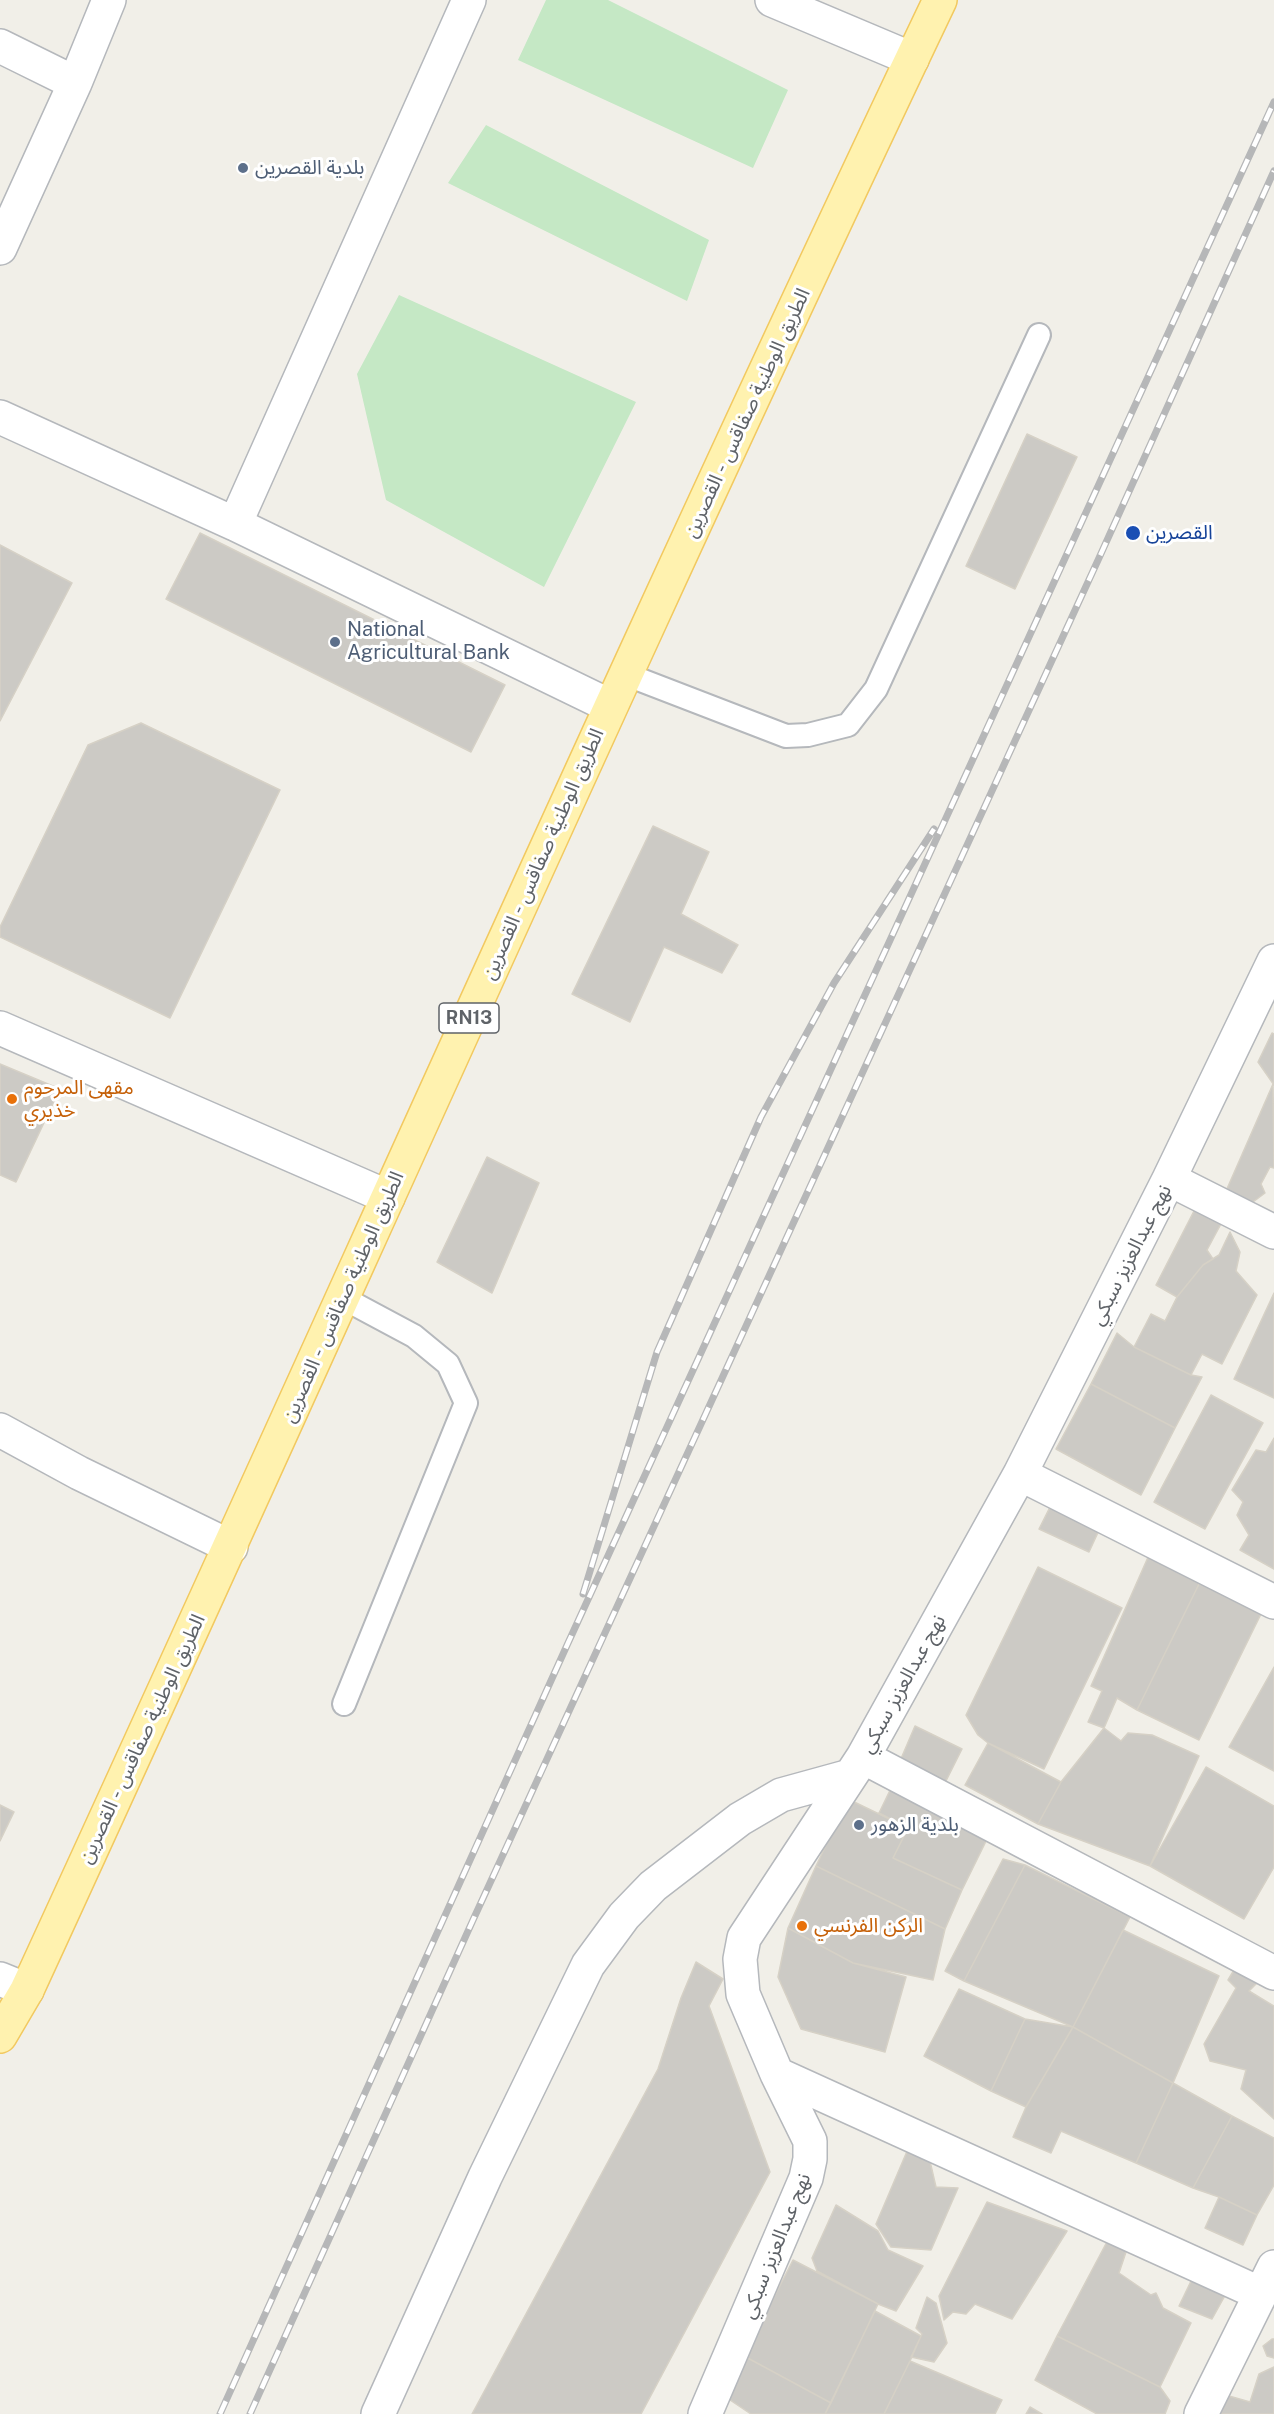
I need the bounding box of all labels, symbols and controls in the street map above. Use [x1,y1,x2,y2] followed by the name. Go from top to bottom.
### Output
[255,156,364,180] place label: بلدية القصرين
[236,161,250,175] marker: بلدية القصرين
[679,284,815,542] street label: الطريق الوطنية صفاقس - القصرين
[1146,521,1213,545] place label: القصرين
[1124,524,1142,542] marker: القصرين
[347,618,510,665] place label: National Agricultural Bank
[328,635,342,649] marker: National Agricultural Bank
[477,725,609,983] street label: الطريق الوطنية صفاقس - القصرين
[439,1003,499,1033] road number: RN13
[24,1076,134,1123] place label: مقهى المرحوم خذيري
[5,1092,19,1106] marker: مقهى المرحوم خذيري
[277,1168,409,1426] street label: الطريق الوطنية صفاقس - القصرين
[1085,1181,1177,1329] street label: نهج عبدالعزيز سبكي
[74,1610,210,1868] street label: الطريق الوطنية صفاقس - القصرين
[855,1610,951,1758] street label: نهج عبدالعزيز سبكي
[871,1813,959,1837] place label: بلدية الزهور
[852,1818,866,1832] marker: بلدية الزهور
[814,1914,923,1938] place label: الركن الفرنسي
[795,1919,809,1933] marker: الركن الفرنسي
[736,2170,816,2322] street label: نهج عبدالعزيز سبكي

